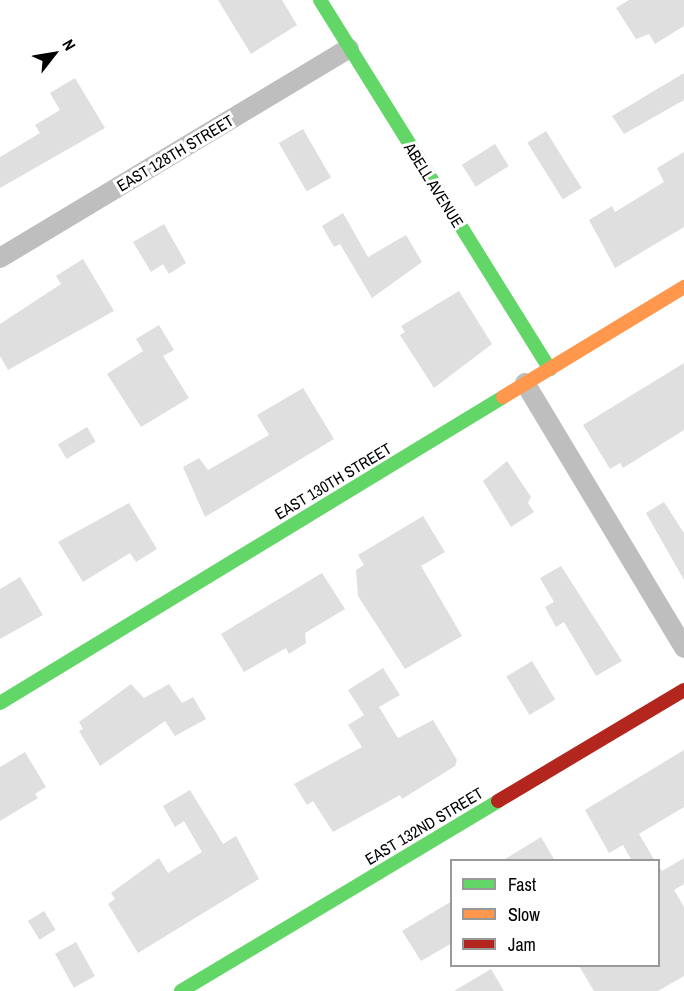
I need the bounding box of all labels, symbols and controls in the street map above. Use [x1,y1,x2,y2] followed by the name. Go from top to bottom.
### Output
[24,24,84,84] north arrow
[58,35,81,54] text: N
[113,111,237,195] street label: EAST 128TH STREET
[400,139,468,231] street label: ABELL AVENUE
[271,439,395,523] street label: EAST 130TH STREET
[362,783,486,869] street label: EAST 132ND STREET
[450,859,660,967] legend
[508,872,536,897] text: Fast
[508,902,540,927] text: Slow
[508,932,536,957] text: Jam

